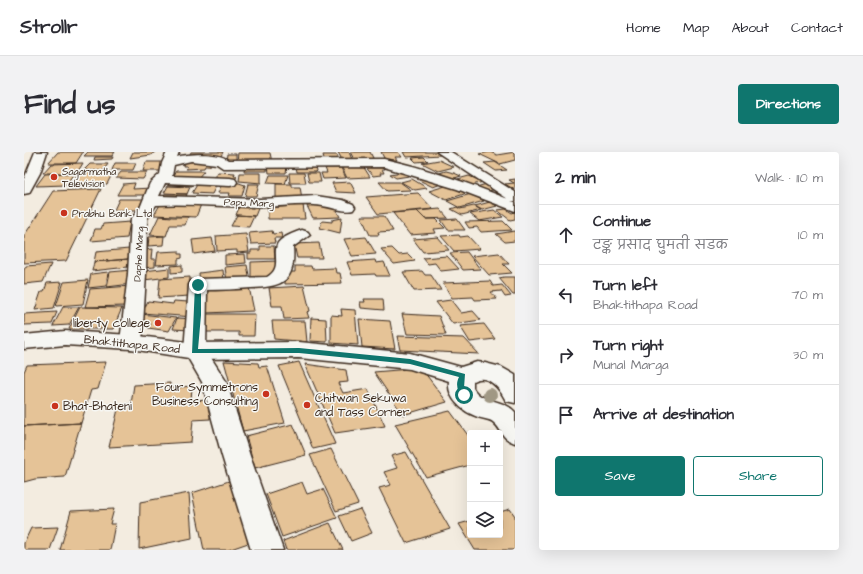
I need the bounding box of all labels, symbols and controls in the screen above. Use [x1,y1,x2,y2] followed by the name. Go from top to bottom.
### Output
[20,14,78,41] text: Strollr
[626,18,661,38] text: Home
[683,18,709,38] text: Map
[731,18,769,38] text: About
[791,18,843,38] text: Contact
[738,84,839,124] button: Directions
[24,85,115,124] text: Find us
[62,165,116,191] place label: Sagarmatha Television
[555,166,596,190] text: 2 min
[755,169,823,187] text: Walk · 110 m
[49,172,59,182] marker: Sagarmatha Television
[224,195,274,212] street label: Papu Marg
[72,207,152,221] place label: Prabhu Bank Ltd
[59,208,69,218] marker: Prabhu Bank Ltd
[593,211,651,232] text: Continue
[555,224,577,246] icon: ahead
[131,226,148,282] street label: Daphe Marg
[798,226,823,244] text: 10 m
[593,236,728,254] text: टङ्क प्रसाद घुमती सडक
[593,275,657,296] text: Turn left
[189,276,207,294] route end
[555,284,577,306] icon: left
[791,286,823,304] text: 70 m
[593,296,698,314] text: Bhaktithapa Road
[73,315,151,333] place label: liberty college
[153,318,163,328] marker: liberty college
[83,331,181,358] street label: Bhaktithapa Road
[593,335,664,356] text: Turn right
[555,344,577,366] icon: right
[793,346,823,364] text: 30 m
[593,356,669,374] text: Munal Marga
[152,379,258,411] place label: Four Symmetrons Business Consulting
[455,386,473,404] route start
[261,389,271,399] marker: Four Symmetrons Business Consulting
[315,390,410,421] place label: Chitwan Sekuwa and Tass Corner
[63,398,132,415] place label: Bhat-Bhateni
[302,400,312,410] marker: Chitwan Sekuwa and Tass Corner
[50,401,60,411] marker: Bhat-Bhateni
[555,404,577,426] icon: arrive
[593,404,734,425] text: Arrive at destination
[467,430,503,538] map controls
[467,430,503,466] button: +
[555,456,685,496] button: Save
[693,456,823,496] button: Share
[467,466,503,502] button: −
[467,502,503,538] button: layers

